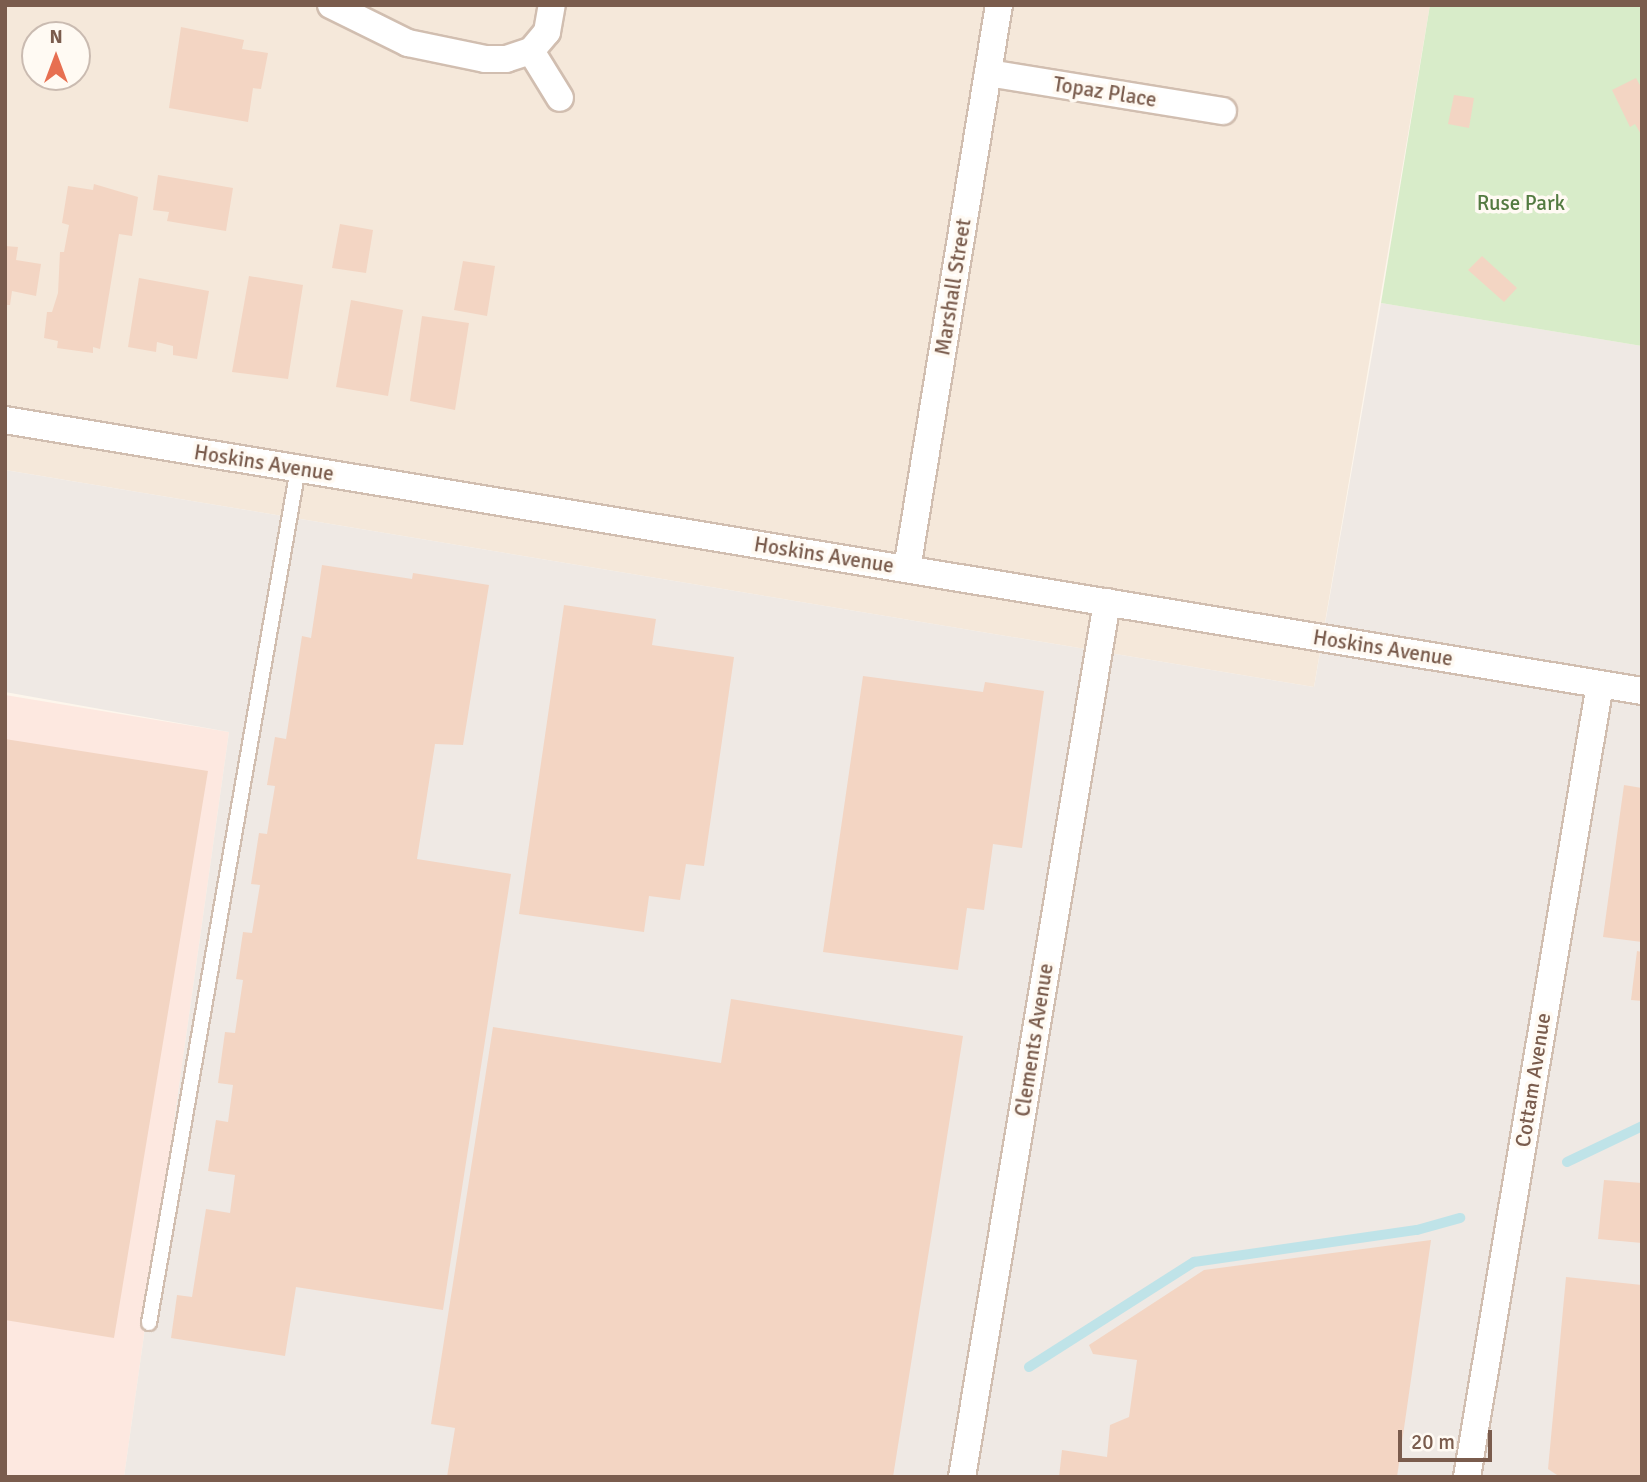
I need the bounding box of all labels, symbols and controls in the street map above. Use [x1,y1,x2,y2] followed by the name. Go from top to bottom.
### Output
[21,21,91,91] north arrow
[49,25,63,49] text: N
[1052,71,1158,113] street label: Topaz Place
[1477,190,1565,216] park label: Ruse Park
[930,217,976,357] street label: Marshall Street
[192,440,336,486] street label: Hoskins Avenue
[752,532,896,578] street label: Hoskins Avenue
[1311,625,1455,671] street label: Hoskins Avenue
[1009,962,1059,1118] street label: Clements Avenue
[1510,1011,1556,1149] street label: Cottam Avenue
[1402,1416,1496,1460] scale bar
[1411,1429,1455,1455] text: 20 m

